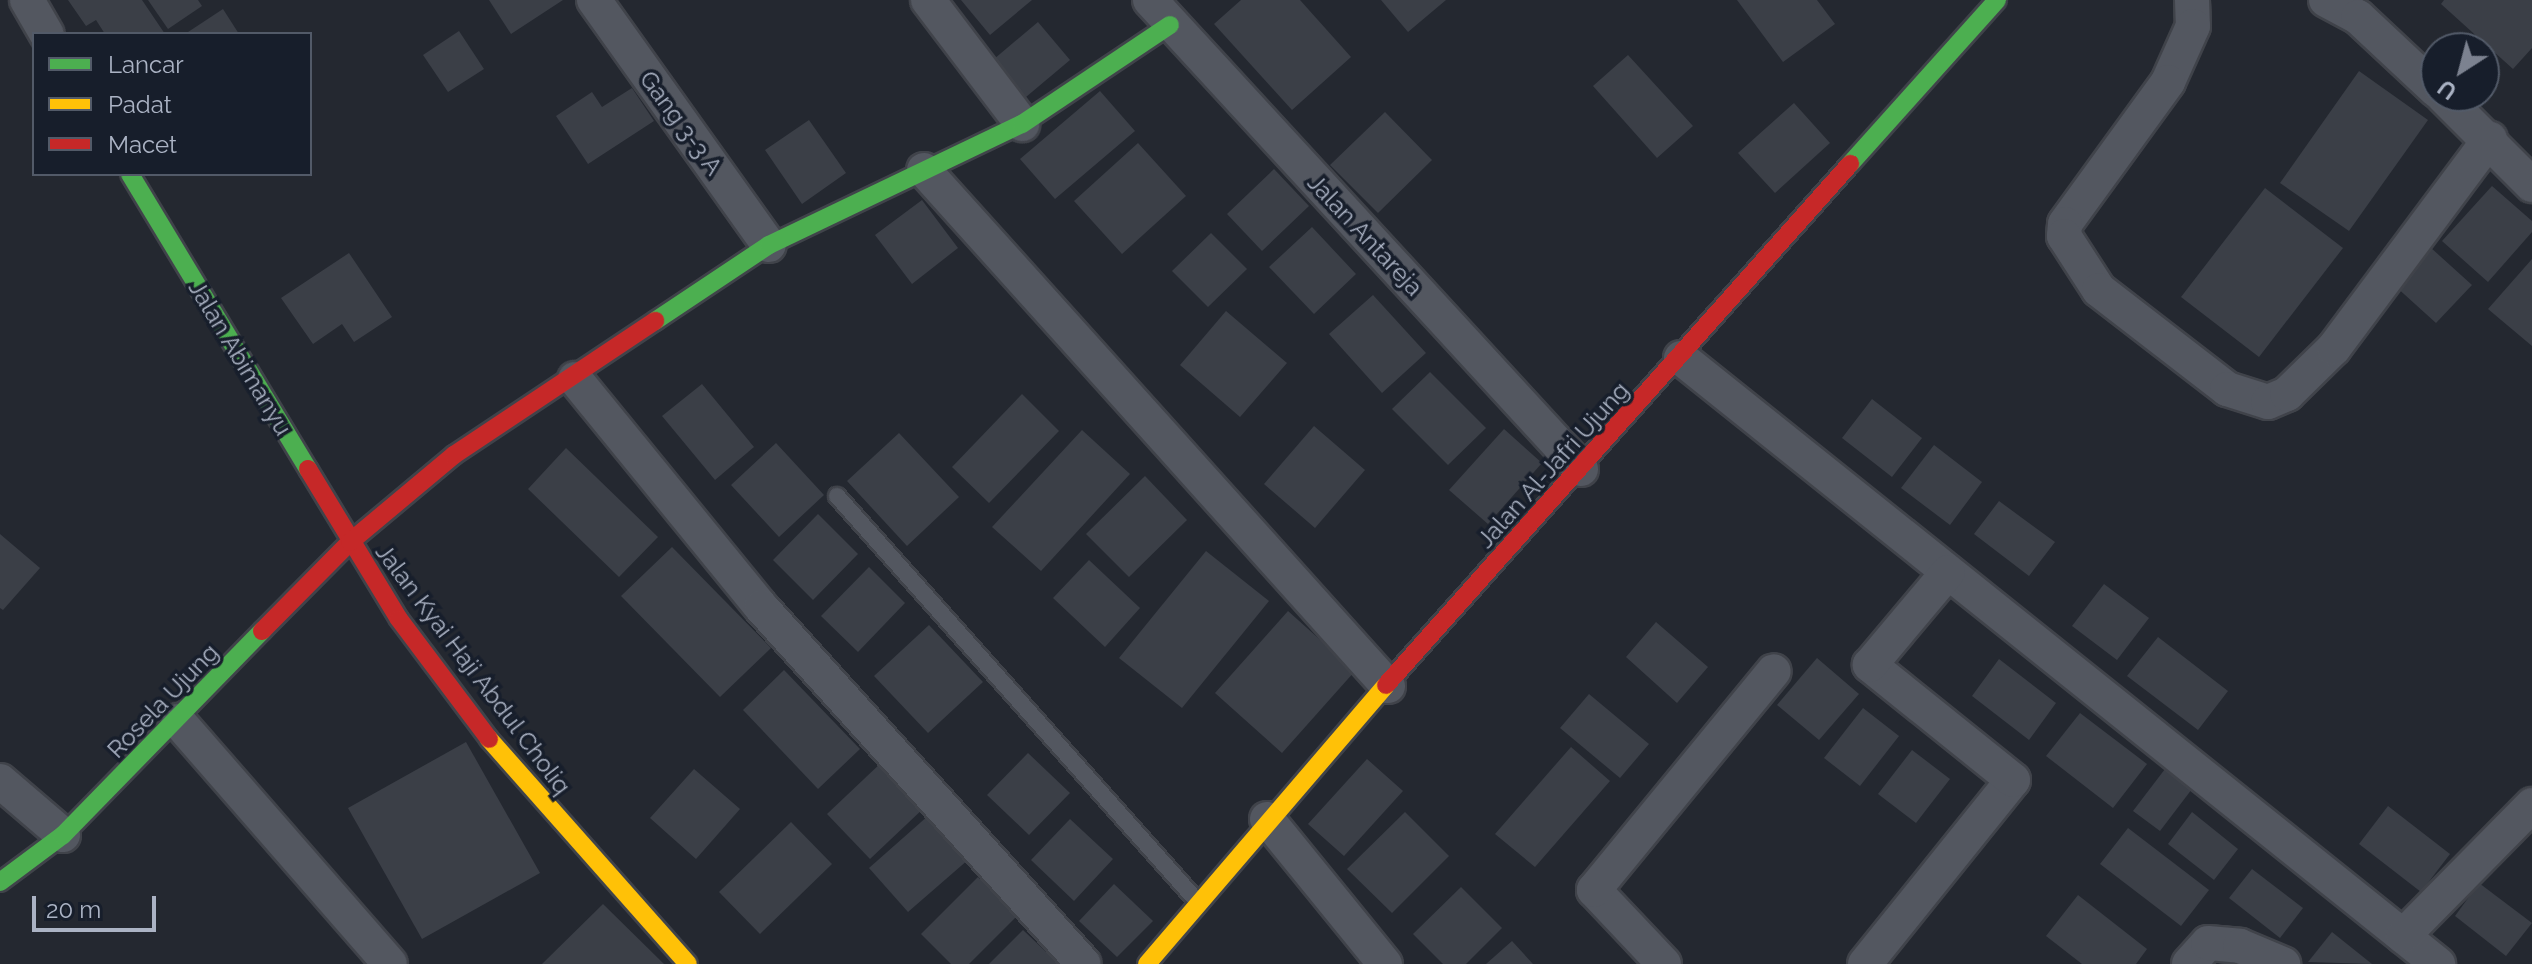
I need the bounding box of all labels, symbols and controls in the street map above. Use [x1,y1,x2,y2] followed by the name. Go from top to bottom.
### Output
[32,32,312,176] legend
[2420,32,2500,112] north arrow
[108,50,184,79] text: Lancar
[633,65,729,181] street label: Gang 3-3 A
[2433,74,2461,105] text: U
[108,90,172,119] text: Padat
[108,130,177,159] text: Macet
[1301,168,1429,302] street label: Jalan Antareja
[182,275,298,441] street label: Jalan Abimanyu
[1471,376,1635,554] street label: Jalan Al-Jafri Ujung
[369,538,577,800] street label: Jalan Kyai Haji Abdul Choliq
[101,638,225,764] street label: Rosela Ujung
[36,880,160,930] scale bar
[46,895,101,924] text: 20 m

